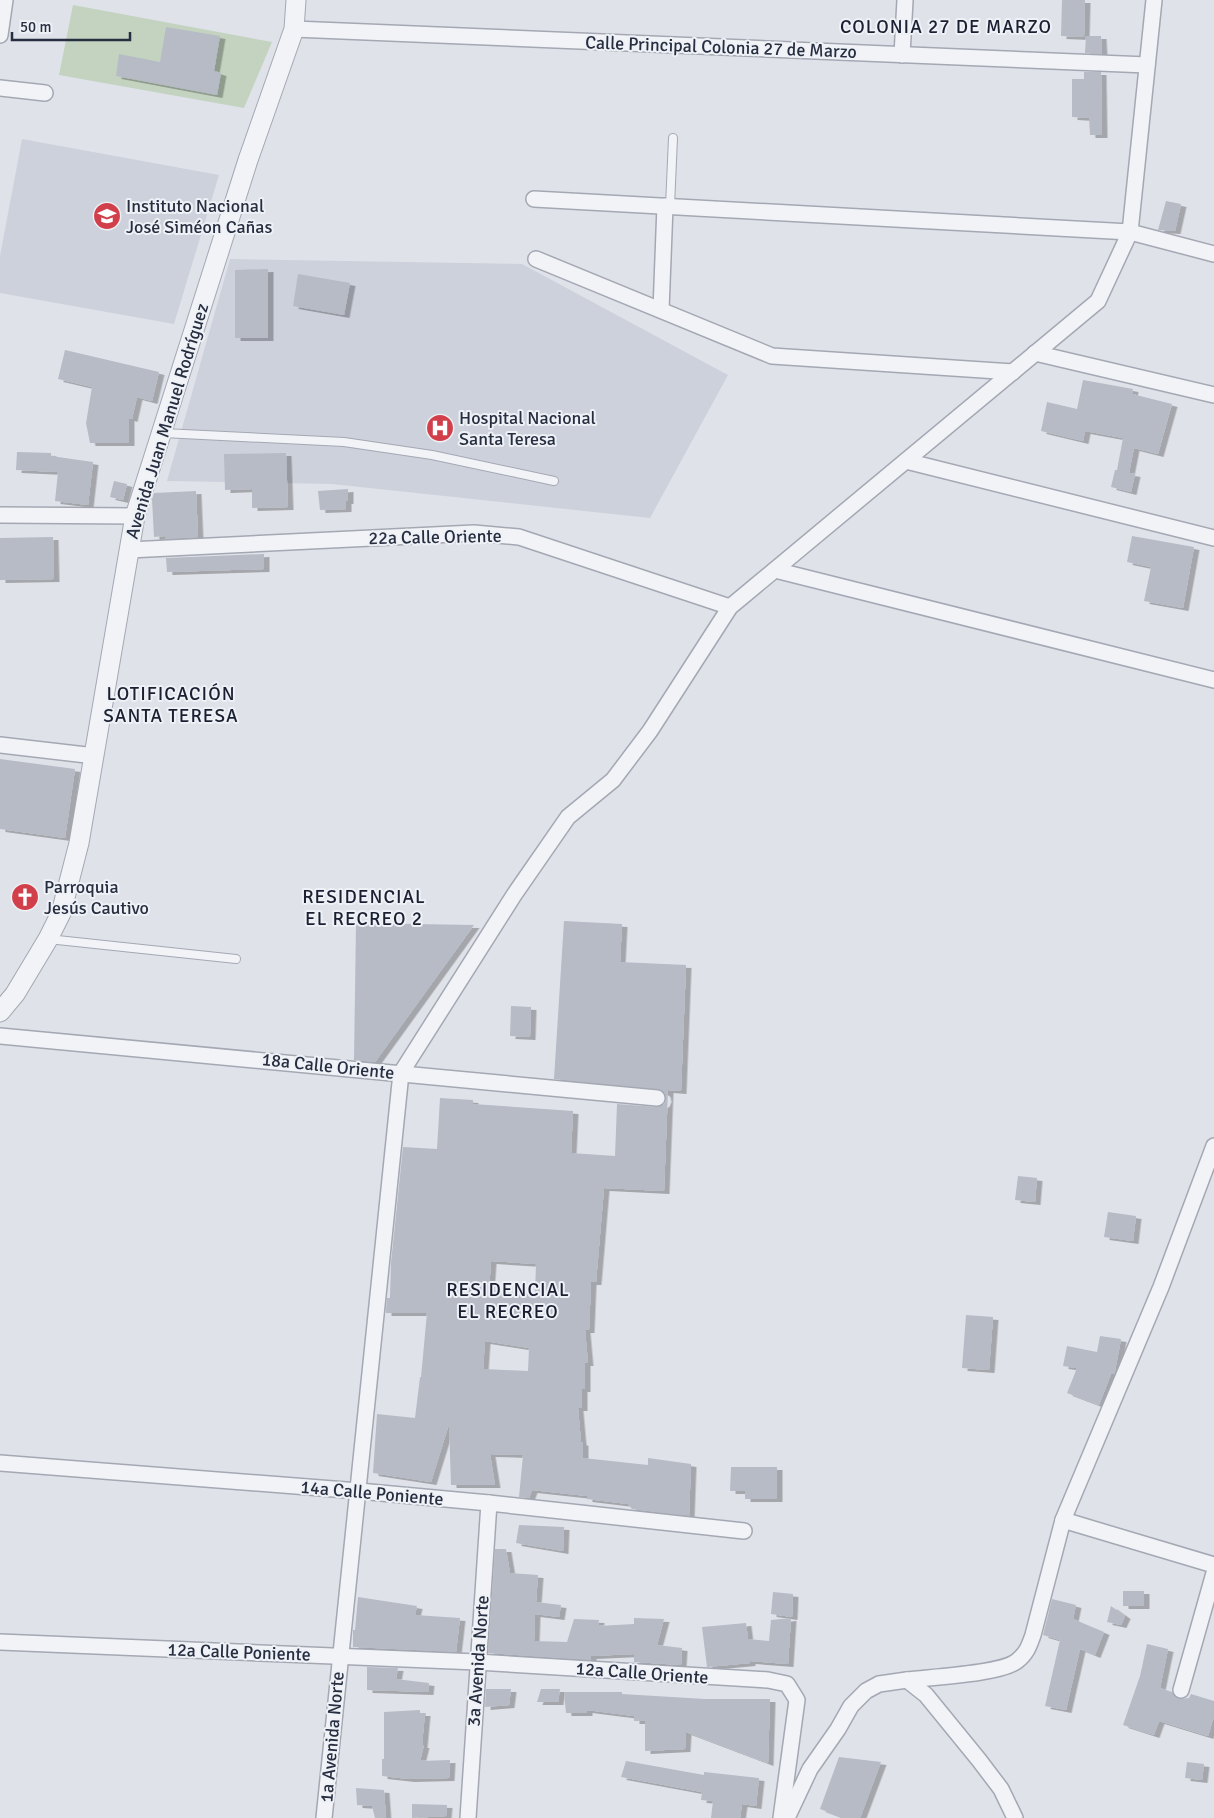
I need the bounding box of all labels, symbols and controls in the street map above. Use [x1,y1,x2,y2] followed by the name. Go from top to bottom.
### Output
[12,10,130,42] scale bar
[840,15,1052,39] district label: COLONIA 27 DE MARZO
[20,18,51,36] text: 50 m
[585,31,857,63] street label: Calle Principal Colonia 27 de Marzo
[126,195,272,238] place label: Instituto Nacional José Siméon Cañas
[92,201,122,231] school or university icon: Instituto Nacional José Siméon Cañas
[121,301,213,541] street label: Avenida Juan Manuel Rodríguez
[459,407,596,450] place label: Hospital Nacional Santa Teresa
[425,413,455,443] hospital icon: Hospital Nacional Santa Teresa
[368,525,502,549] street label: 22a Calle Oriente
[103,682,239,728] district label: LOTIFICACIÓN SANTA TERESA
[44,876,149,919] place label: Parroquia Jesús Cautivo
[10,882,40,912] church icon: Parroquia Jesús Cautivo
[302,885,426,931] district label: RESIDENCIAL EL RECREO 2
[261,1048,395,1084] street label: 18a Calle Oriente
[446,1278,570,1324] district label: RESIDENCIAL EL RECREO
[300,1476,444,1510] street label: 14a Calle Poniente
[462,1595,494,1727] street label: 3a Avenida Norte
[167,1639,311,1665] street label: 12a Calle Poniente
[575,1657,709,1689] street label: 12a Calle Oriente
[315,1671,349,1803] street label: 1a Avenida Norte

